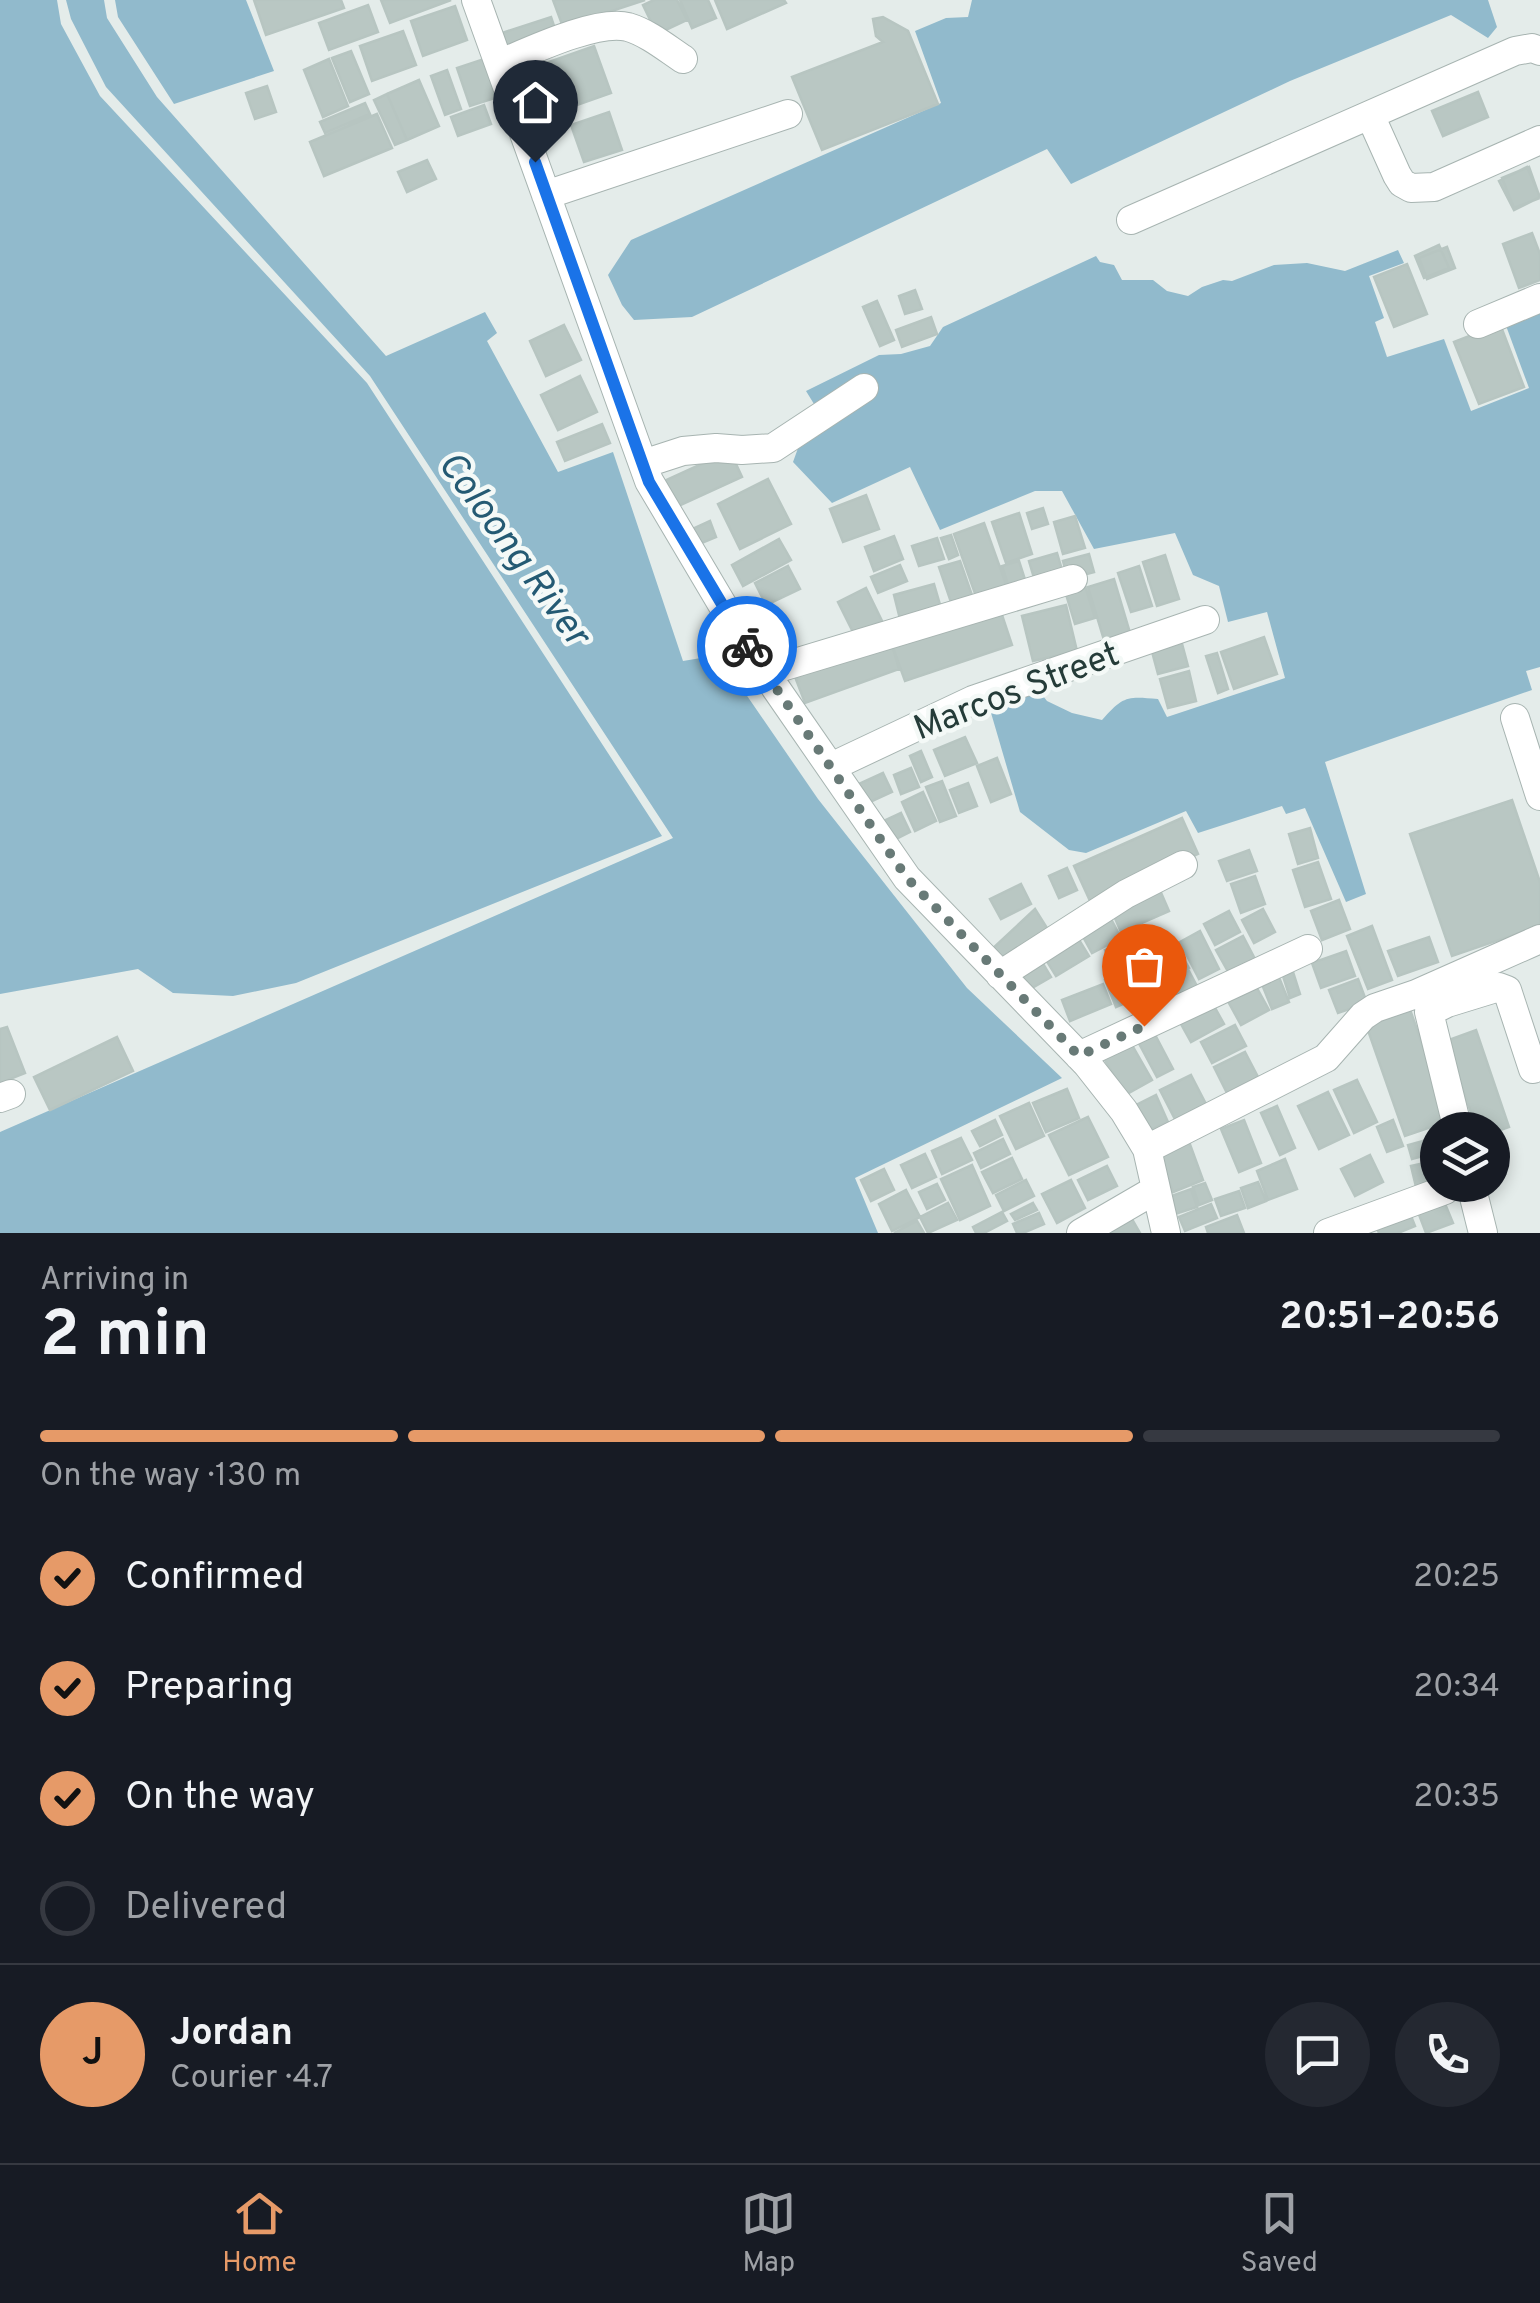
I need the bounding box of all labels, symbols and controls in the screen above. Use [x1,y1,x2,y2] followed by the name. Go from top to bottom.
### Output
[493,60,578,163] pin
[508,75,563,130] icon: home
[425,443,601,659] water label: Coloong River
[697,596,797,696] courier
[720,619,775,674] icon: bike
[908,633,1126,752] street label: Marcos Street
[1102,924,1187,1027] pin
[1117,939,1172,994] icon: bag
[1420,1112,1510,1202] map controls
[1420,1112,1510,1202] button: layers
[40,1261,189,1301] text: Arriving in
[1279,1294,1500,1343] text: 20:51–20:56
[40,1297,210,1379] text: 2 min
[40,1457,301,1497] text: On the way · 130 m
[40,1551,95,1606] icon: check
[125,1554,304,1603] text: Confirmed
[1413,1558,1500,1598] text: 20:25
[40,1661,95,1716] icon: check
[125,1664,294,1713] text: Preparing
[1414,1668,1500,1708] text: 20:34
[40,1771,95,1826] icon: check
[125,1774,315,1823] text: On the way
[1414,1778,1500,1818] text: 20:35
[125,1884,287,1933] text: Delivered
[1265,2002,1370,2107] button: chat
[1395,2002,1500,2107] button: phone
[170,2010,293,2059] text: Jordan
[82,2030,103,2079] text: J
[170,2059,333,2099] text: Courier · 4.7
[222,2186,297,2282] tab: Home
[741,2186,796,2282] tab: Map
[1241,2186,1318,2282] tab: Saved

